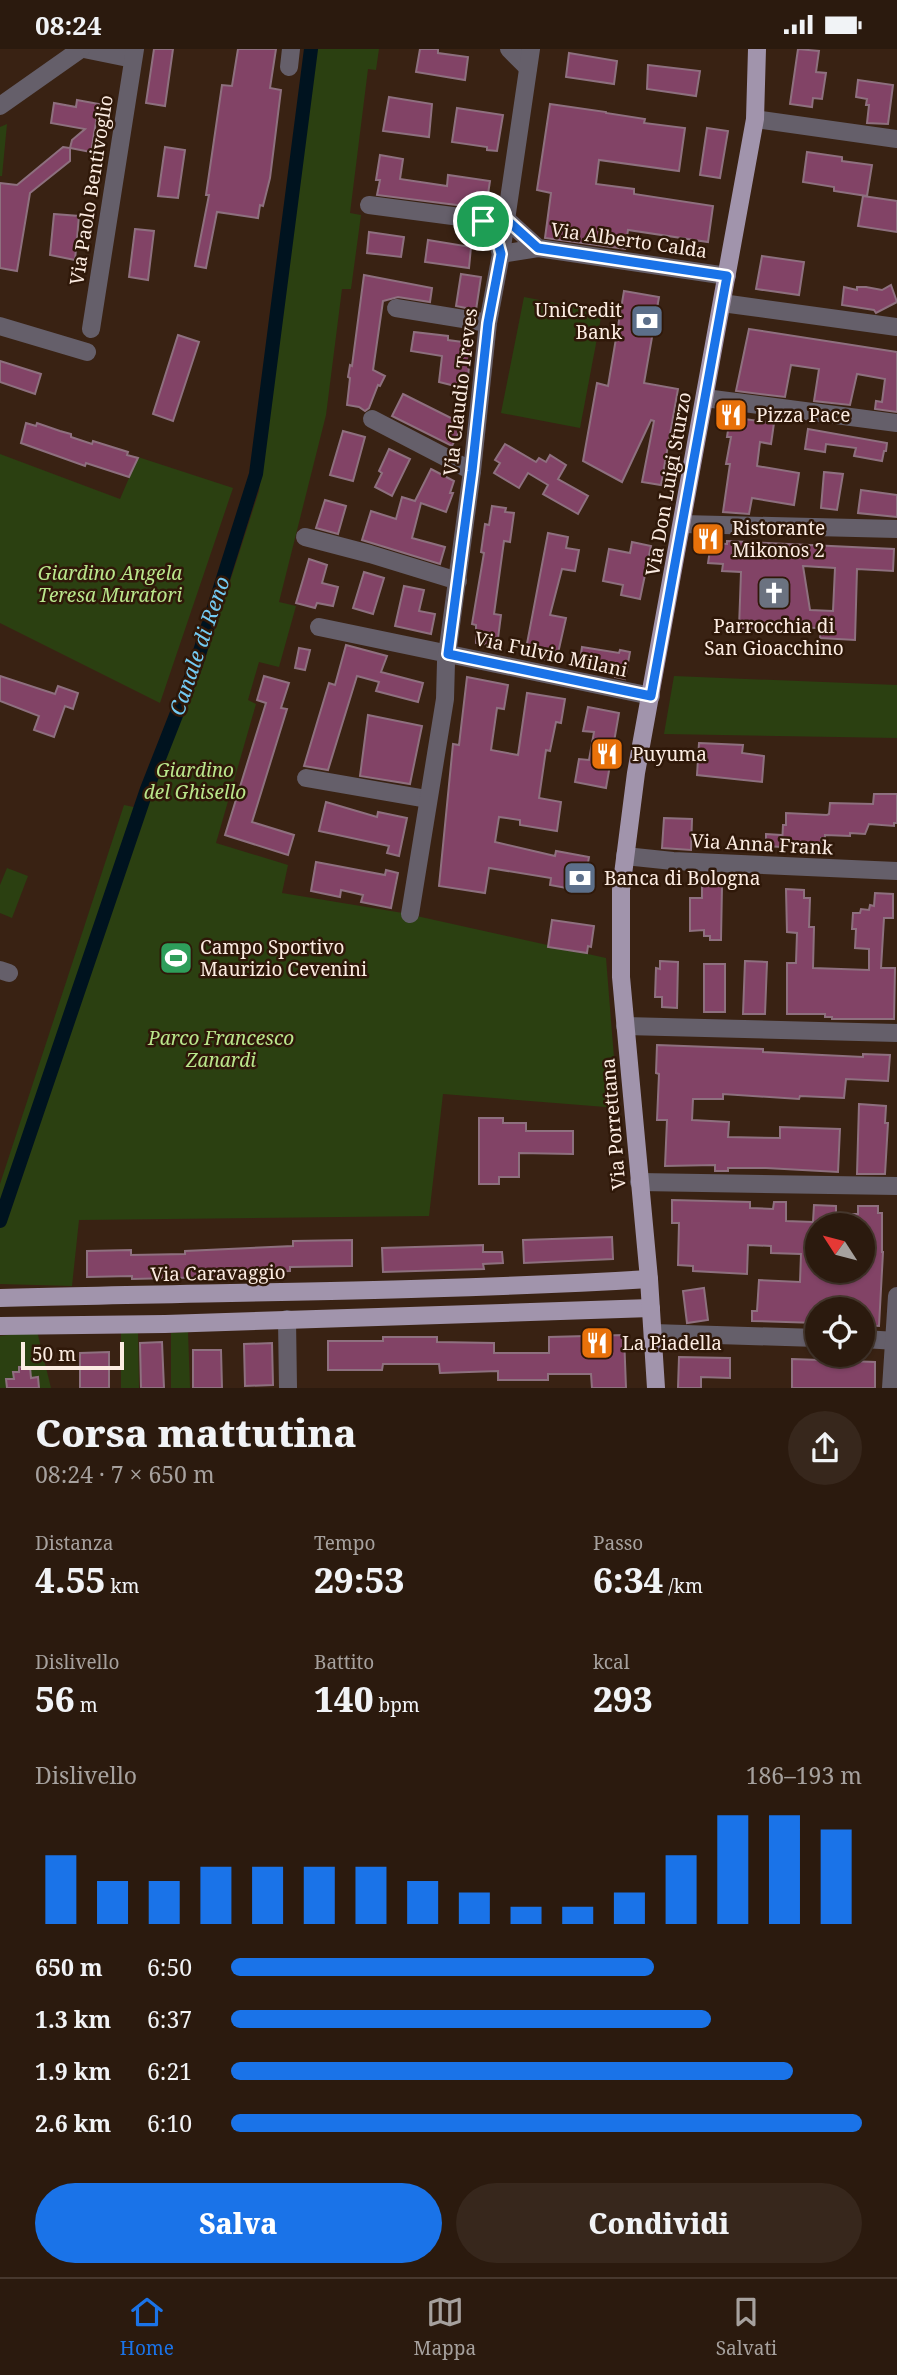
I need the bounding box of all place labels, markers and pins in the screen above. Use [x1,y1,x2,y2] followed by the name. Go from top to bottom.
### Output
[453,191,513,251] pin
[535,297,623,345] place label: UniCredit Bank
[628,302,666,340] bank icon: UniCredit Bank
[712,396,750,434] restaurant icon: Pizza Pace
[756,402,850,428] place label: Pizza Pace
[732,515,825,563] place label: Ristorante Mikonos 2
[689,520,727,558] restaurant icon: Ristorante Mikonos 2
[755,574,793,612] church icon: Parrocchia di San Gioacchino
[704,613,844,661] place label: Parrocchia di San Gioacchino
[588,735,626,773] restaurant icon: Puyuma
[632,741,707,767] place label: Puyuma
[561,859,599,897] bank icon: Banca di Bologna
[604,865,760,891] place label: Banca di Bologna
[200,934,367,982] place label: Campo Sportivo Maurizio Cevenini
[157,939,195,977] sports icon: Campo Sportivo Maurizio Cevenini
[578,1324,616,1362] restaurant icon: La Piadella
[622,1330,722,1356] place label: La Piadella

